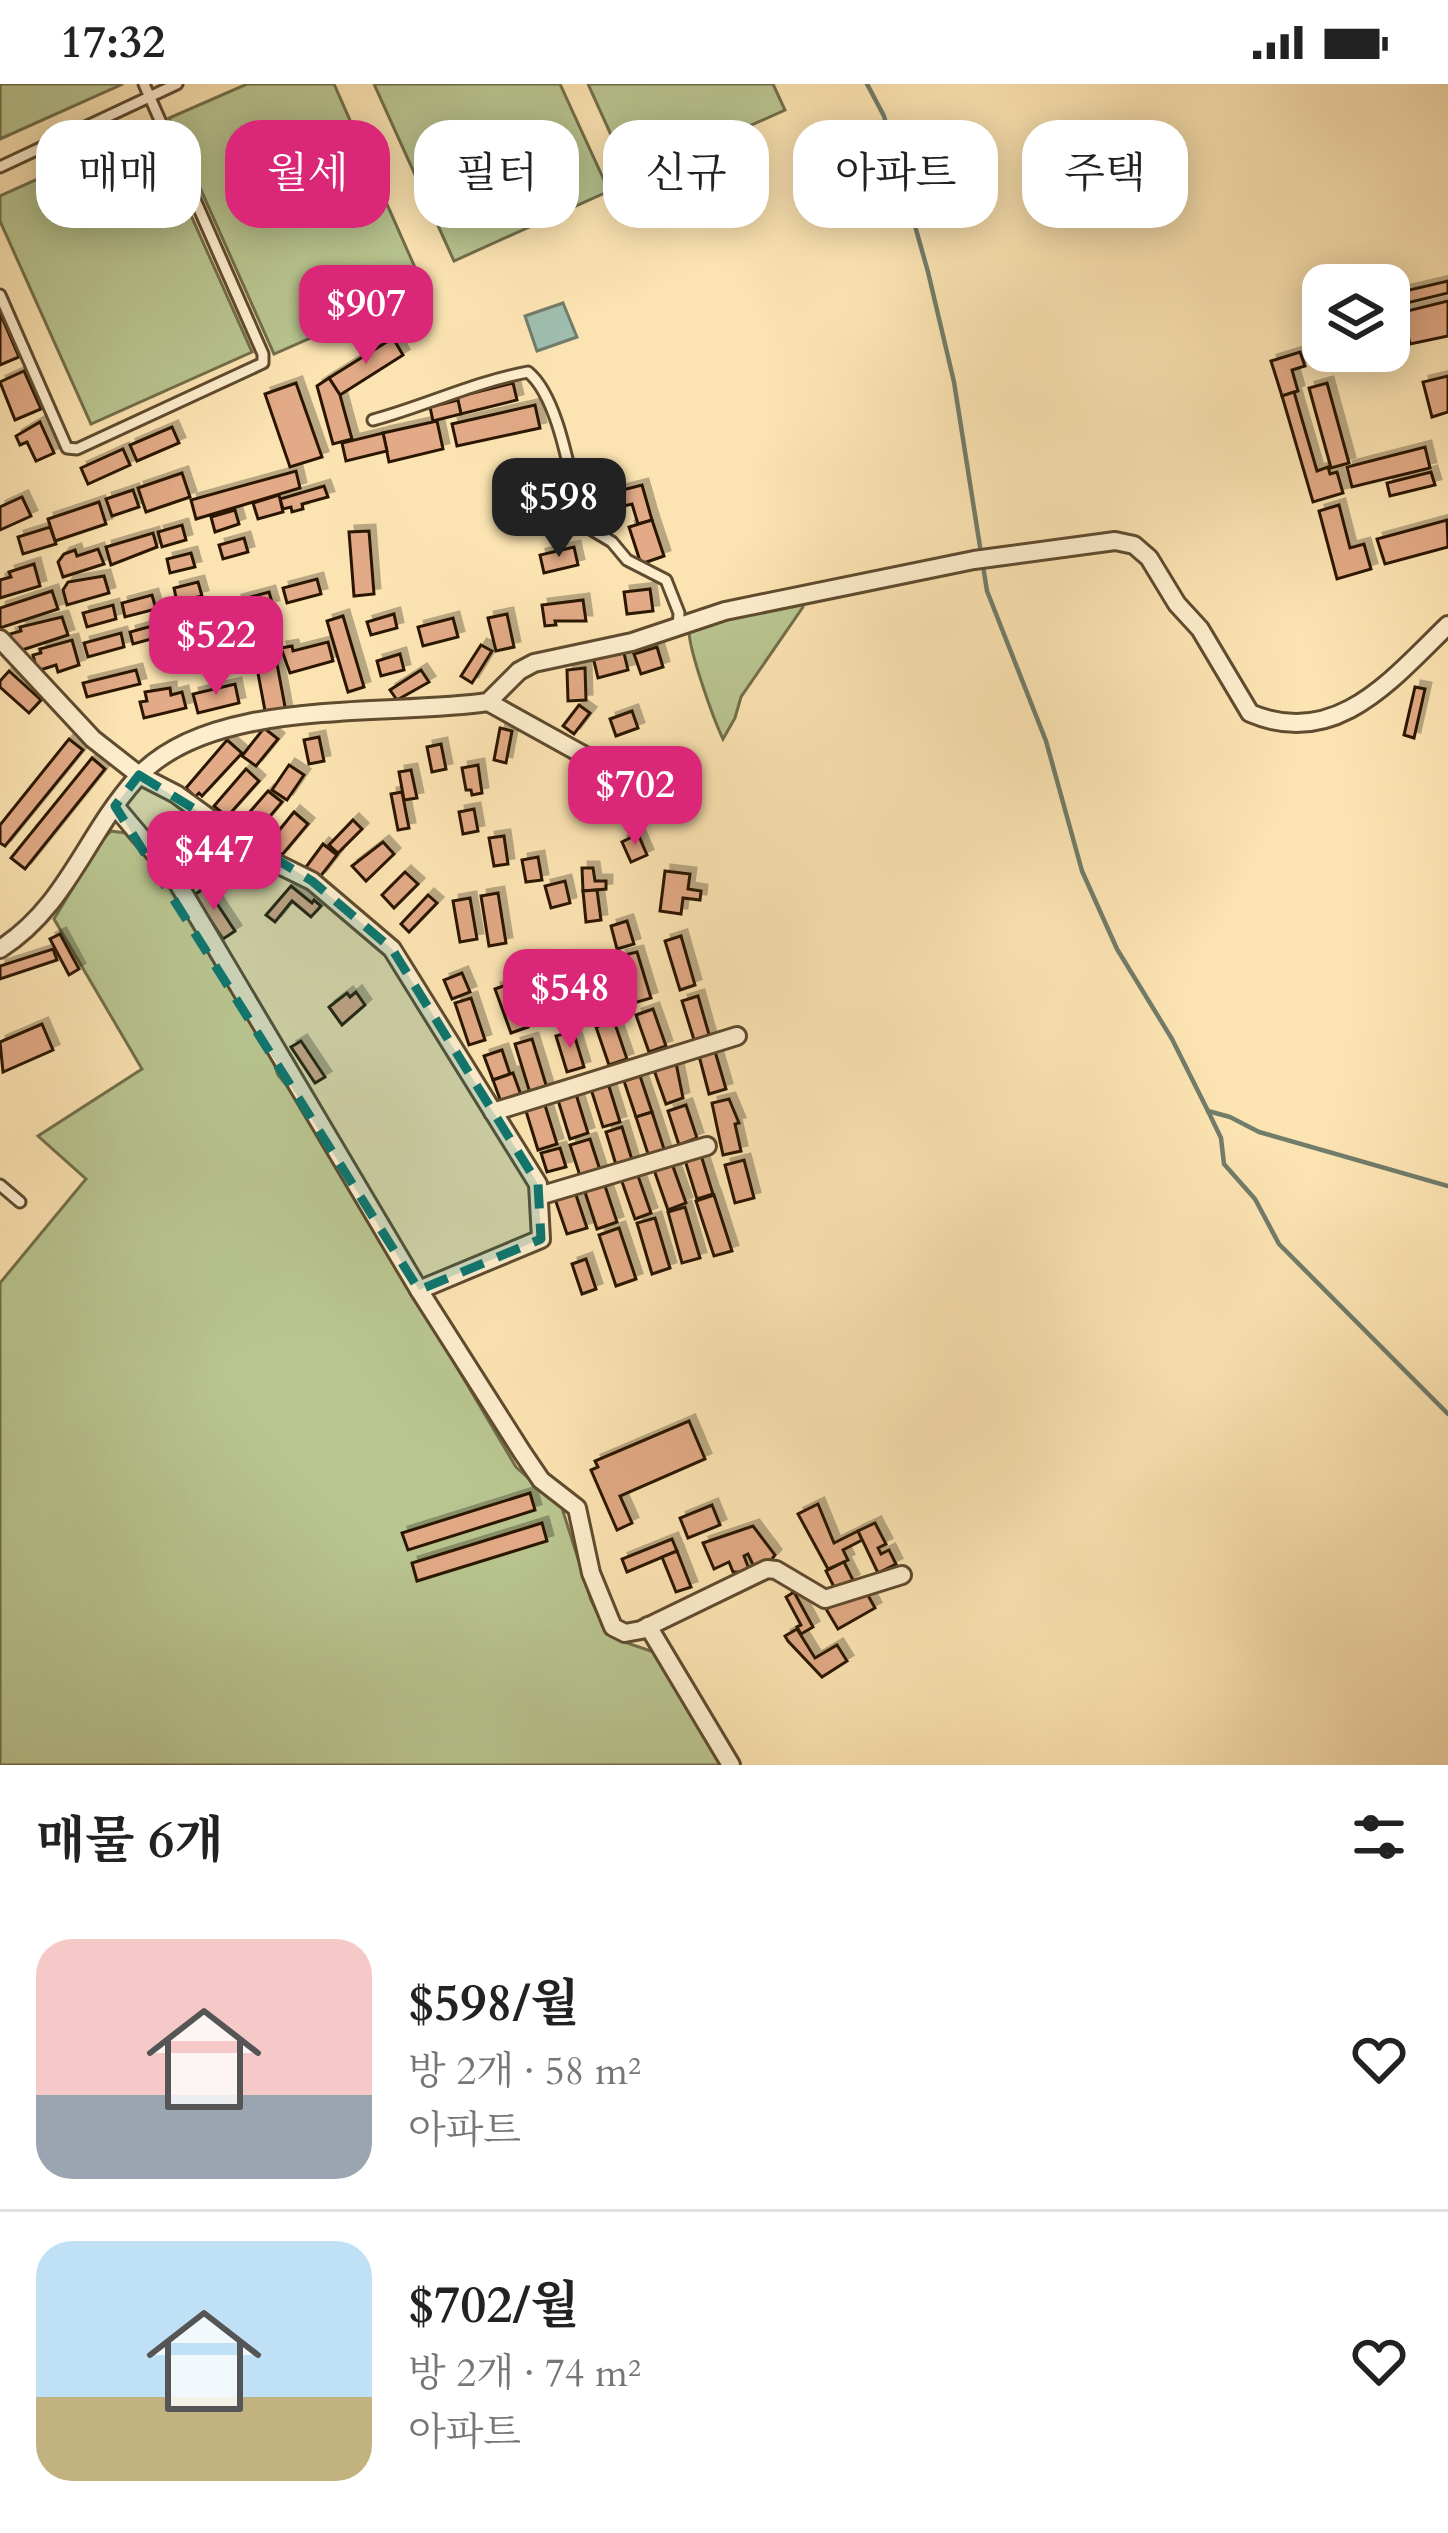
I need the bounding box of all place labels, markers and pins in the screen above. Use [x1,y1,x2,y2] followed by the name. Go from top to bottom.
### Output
[295,265,437,367] pin: $907
[488,458,630,560] pin: $598
[145,596,287,698] pin: $522
[564,746,706,848] pin: $702
[143,811,285,913] pin: $447
[499,949,641,1051] pin: $548

